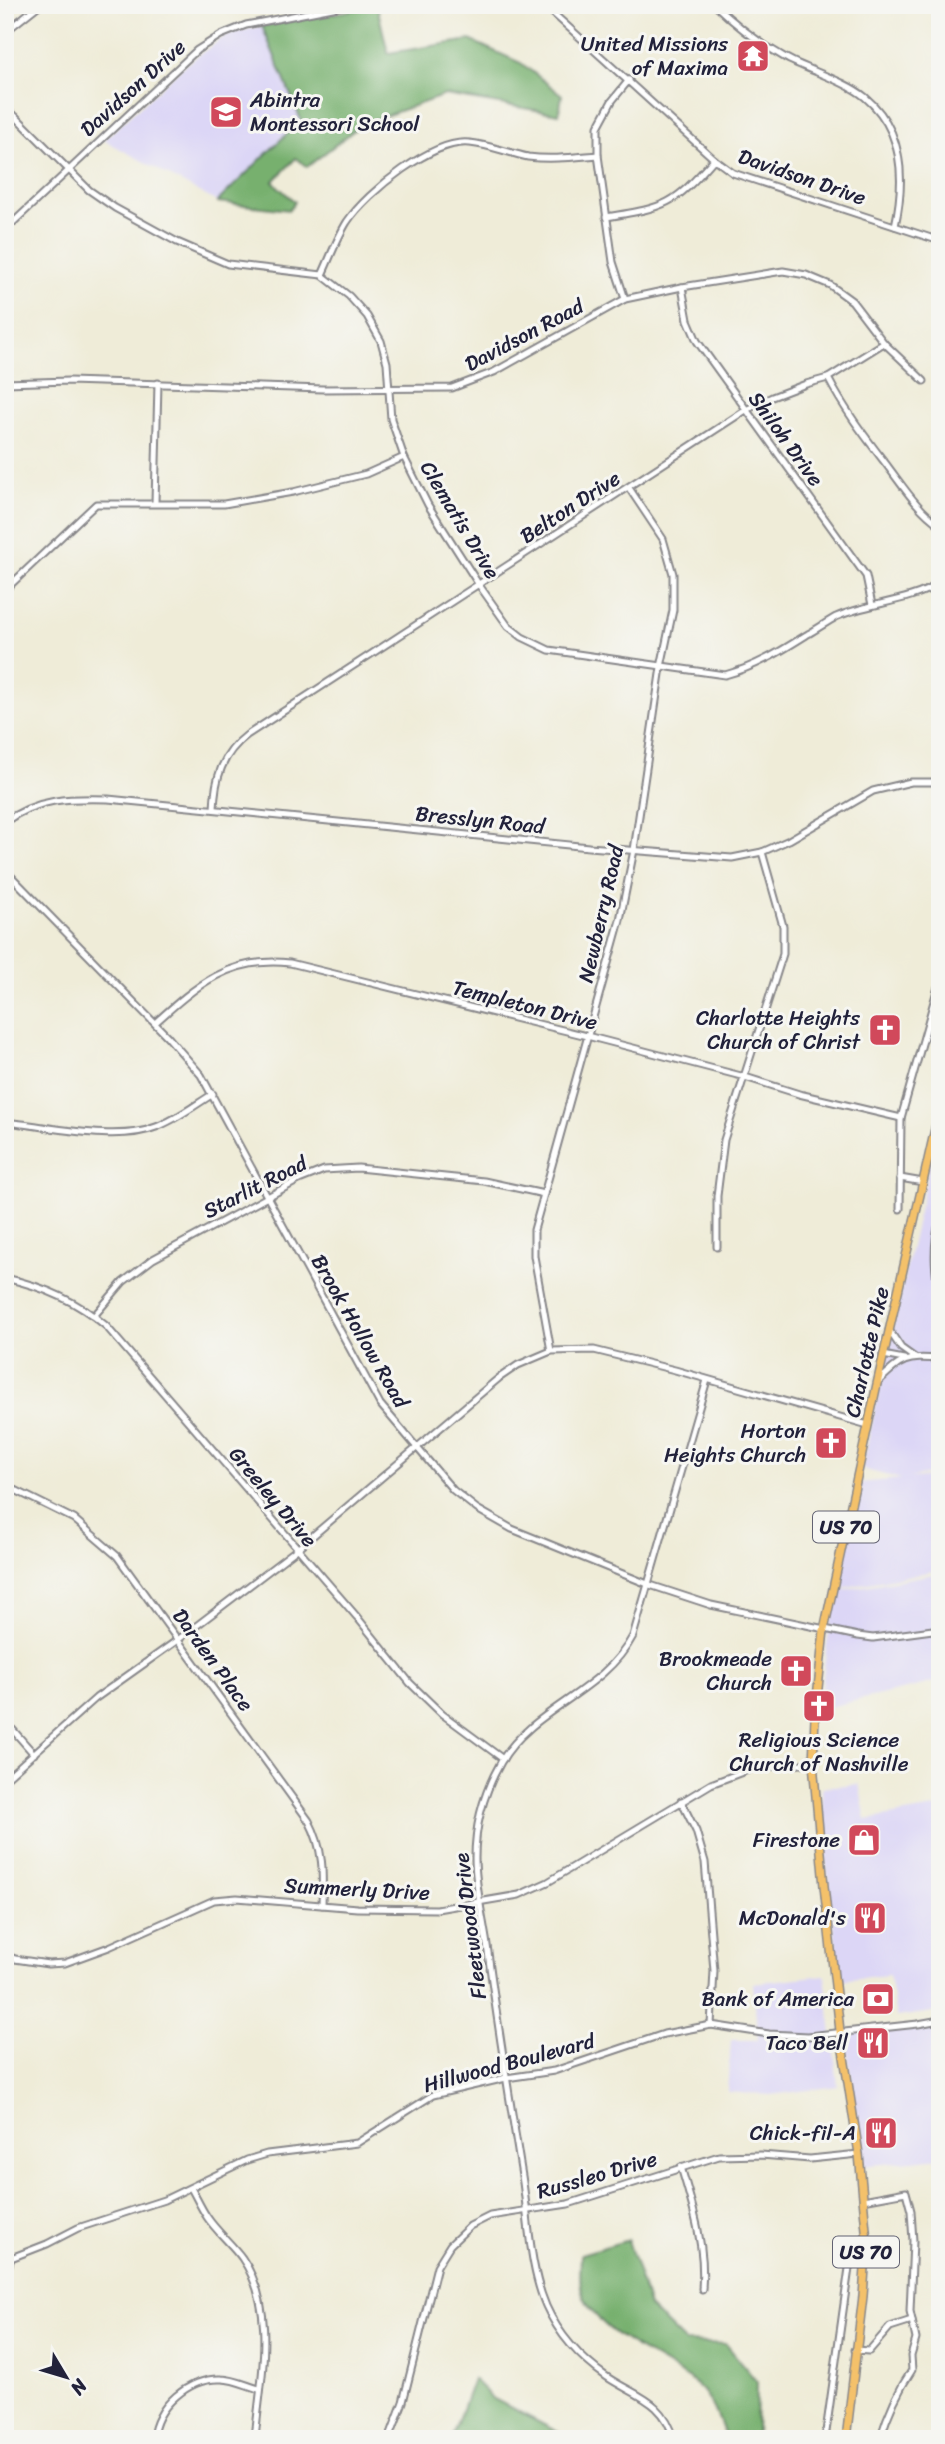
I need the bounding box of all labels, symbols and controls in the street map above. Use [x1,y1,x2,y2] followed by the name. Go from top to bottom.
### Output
[581,25,728,87] place label: United Missions of Maxima
[71,29,195,147] street label: Davidson Drive
[734,37,772,75] temple icon: United Missions of Maxima
[249,81,420,143] place label: Abintra Montessori School
[207,93,245,131] school or university icon: Abintra Montessori School
[733,137,871,217] street label: Davidson Drive
[457,287,592,382] street label: Davidson Road
[738,383,834,495] street label: Shiloh Drive
[409,453,511,587] street label: Clematis Drive
[512,460,628,554] street label: Belton Drive
[414,794,548,846] street label: Bresslyn Road
[567,840,636,987] street label: Newberry Road
[448,969,602,1041] street label: Templeton Drive
[696,999,862,1061] place label: Charlotte Heights Church of Christ
[866,1011,904,1049] church icon: Charlotte Heights Church of Christ
[196,1144,316,1230] street label: Starlit Road
[300,1247,421,1417] street label: Brook Hollow Road
[833,1283,901,1421] street label: Charlotte Pike
[664,1412,806,1474] place label: Horton Heights Church
[812,1424,850,1462] church icon: Horton Heights Church
[219,1438,327,1557] street label: Greeley Drive
[813,1512,879,1542] road number: US 70
[162,1600,264,1720] street label: Darden Place
[659,1640,772,1702] place label: Brookmeade Church
[777,1652,815,1690] church icon: Brookmeade Church
[800,1687,838,1725] church icon: Religious Science Church of Nashville
[729,1721,909,1783] place label: Religious Science Church of Nashville
[753,1821,840,1859] place label: Firestone
[845,1821,883,1859] shop icon: Firestone
[442,1851,498,2001] street label: Fleetwood Drive
[283,1866,431,1912] street label: Summerly Drive
[739,1899,846,1937] place label: McDonald's
[851,1899,889,1937] restaurant icon: McDonald's
[702,1980,854,2018] place label: Bank of America
[859,1980,897,2018] bank icon: Bank of America
[419,2021,601,2104] street label: Hillwood Boulevard
[766,2024,849,2062] place label: Taco Bell
[854,2024,892,2062] restaurant icon: Taco Bell
[750,2114,856,2152] place label: Chick-fil-A
[862,2114,900,2152] restaurant icon: Chick-fil-A
[532,2140,662,2210] street label: Russleo Drive
[833,2236,899,2268] road number: US 70
[32,2342,102,2412] north arrow
[61,2371,97,2403] text: N

